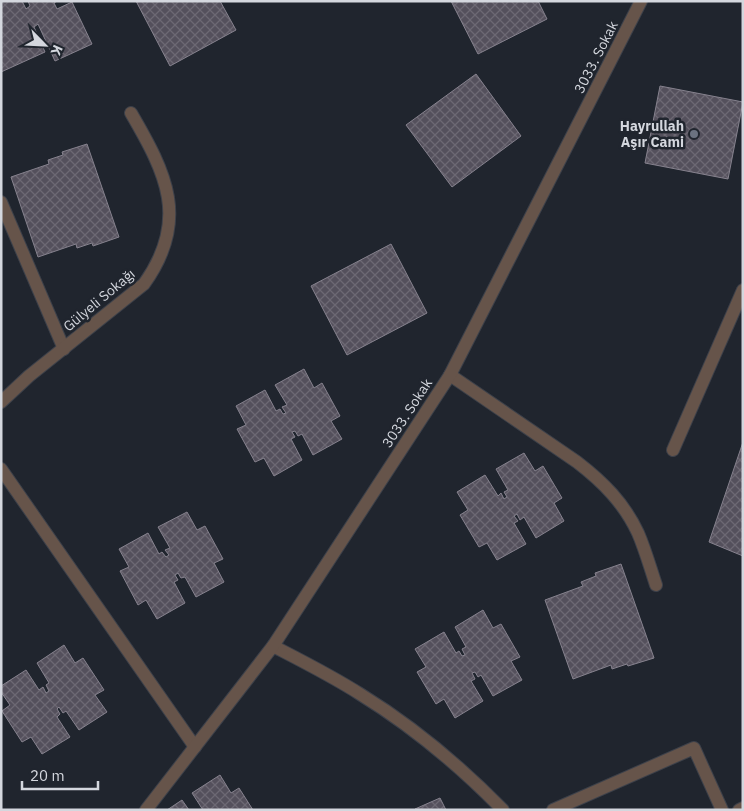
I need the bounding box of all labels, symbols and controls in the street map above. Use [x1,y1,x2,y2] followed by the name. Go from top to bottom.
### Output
[570,17,622,96] street label: 3033. Sokak
[20,20,70,70] north arrow
[47,42,67,59] text: K
[620,117,684,151] place label: Hayrullah Aşır Cami
[688,128,700,140] marker: Hayrullah Aşır Cami
[59,265,139,335] street label: Gülyeli Sokağı
[378,375,436,451] street label: 3033. Sokak
[22,758,99,790] scale bar
[30,766,65,785] text: 20 m

